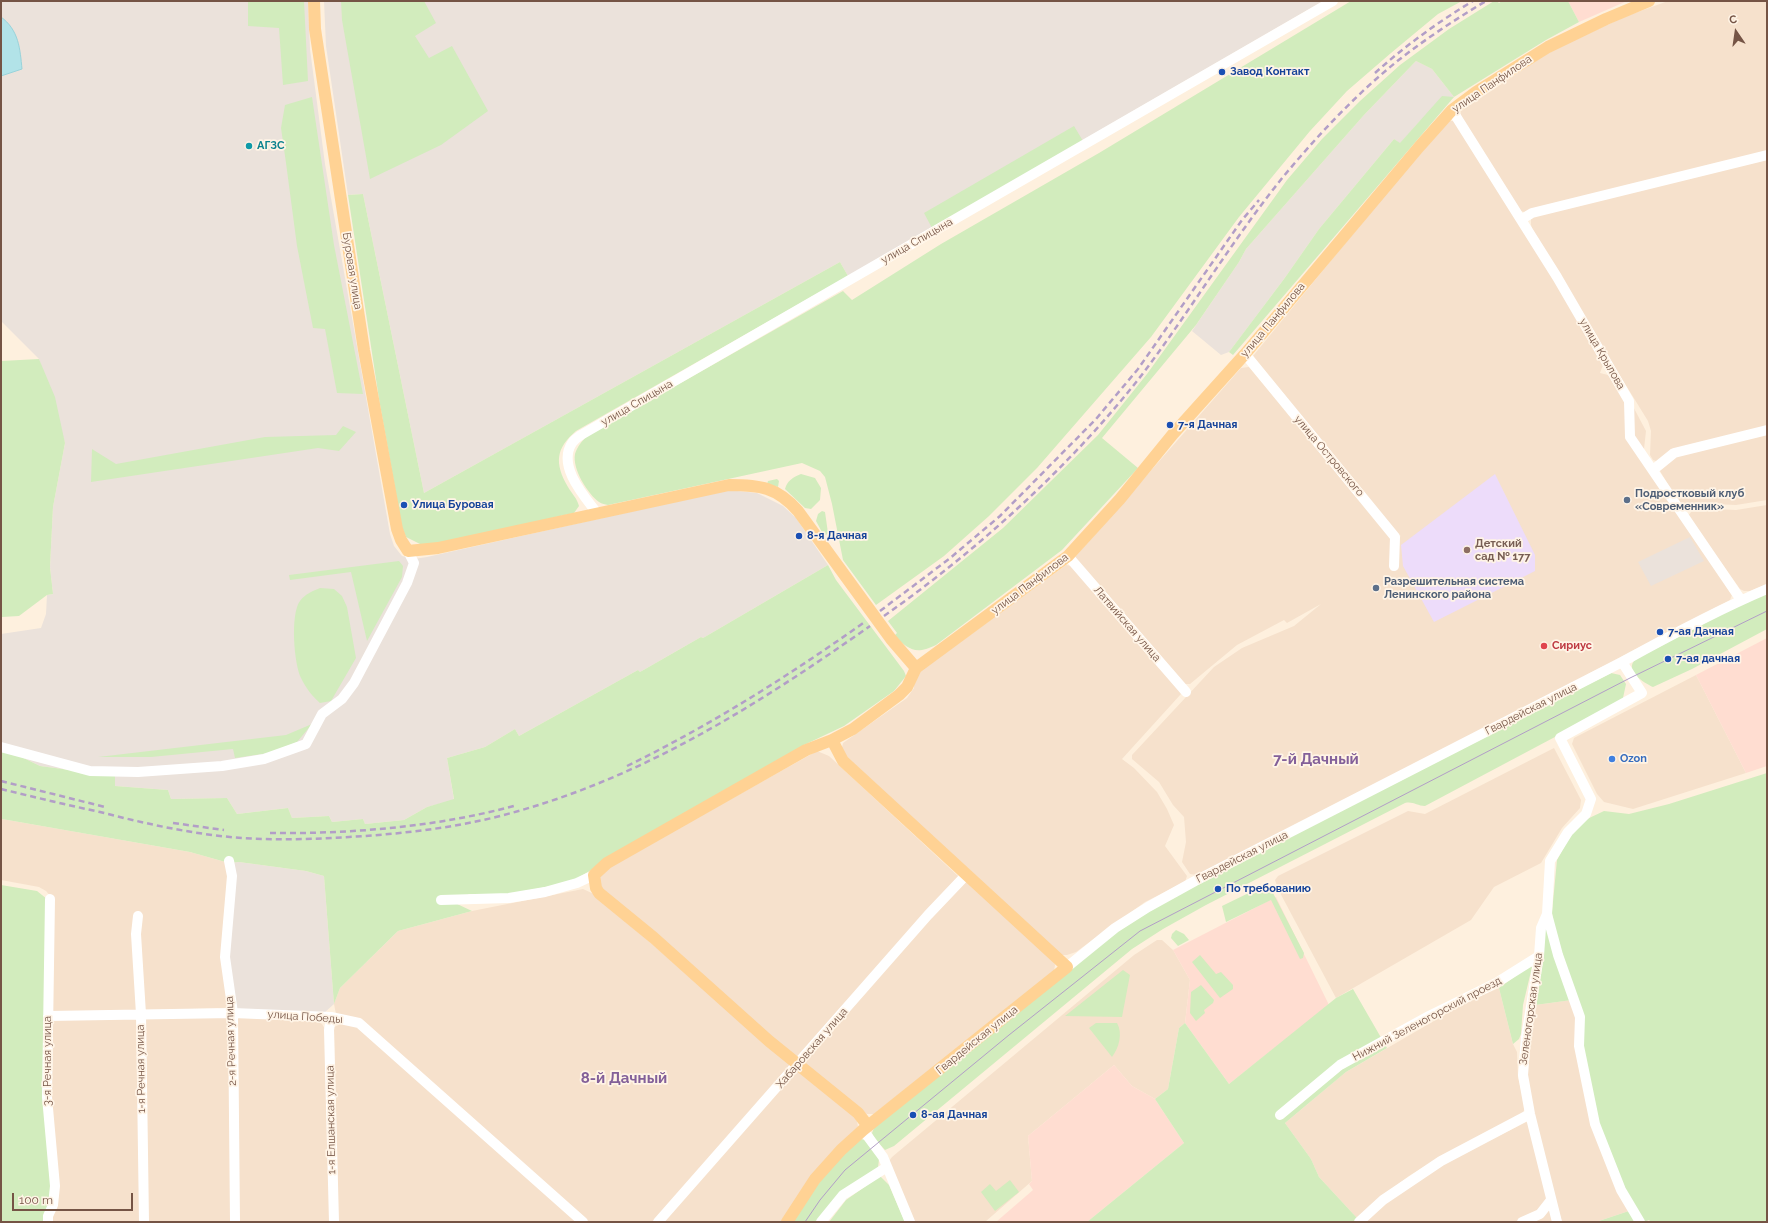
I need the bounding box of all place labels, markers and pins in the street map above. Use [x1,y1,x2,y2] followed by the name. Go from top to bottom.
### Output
[1230,65,1309,79] place label: Завод Контакт
[1217,67,1227,77] marker: Завод Контакт
[257,139,284,153] place label: АГЗС
[244,141,254,151] marker: АГЗС
[1178,418,1237,432] place label: 7-я Дачная
[1165,420,1175,430] marker: 7-я Дачная
[1635,487,1744,513] place label: Подростковый клуб «Современник»
[1622,495,1632,505] marker: Подростковый клуб «Современник»
[412,498,494,512] place label: Улица Буровая
[399,500,409,510] marker: Улица Буровая
[807,529,867,543] place label: 8-я Дачная
[794,531,804,541] marker: 8-я Дачная
[1475,537,1530,563] place label: Детский сад № 177
[1462,545,1472,555] marker: Детский сад № 177
[1384,575,1524,601] place label: Разрешительная система Ленинского района
[1371,583,1381,593] marker: Разрешительная система Ленинского района
[1668,625,1734,639] place label: 7-ая Дачная
[1655,627,1665,637] marker: 7-ая Дачная
[1552,639,1592,653] place label: Сириус
[1539,641,1549,651] marker: Сириус
[1676,652,1740,666] place label: 7-ая дачная
[1663,654,1673,664] marker: 7-ая дачная
[1620,752,1647,766] place label: Ozon
[1607,754,1617,764] marker: Ozon
[1226,882,1311,896] place label: По требованию
[1213,884,1223,894] marker: По требованию
[921,1108,988,1122] place label: 8-ая Дачная
[908,1110,918,1120] marker: 8-ая Дачная

